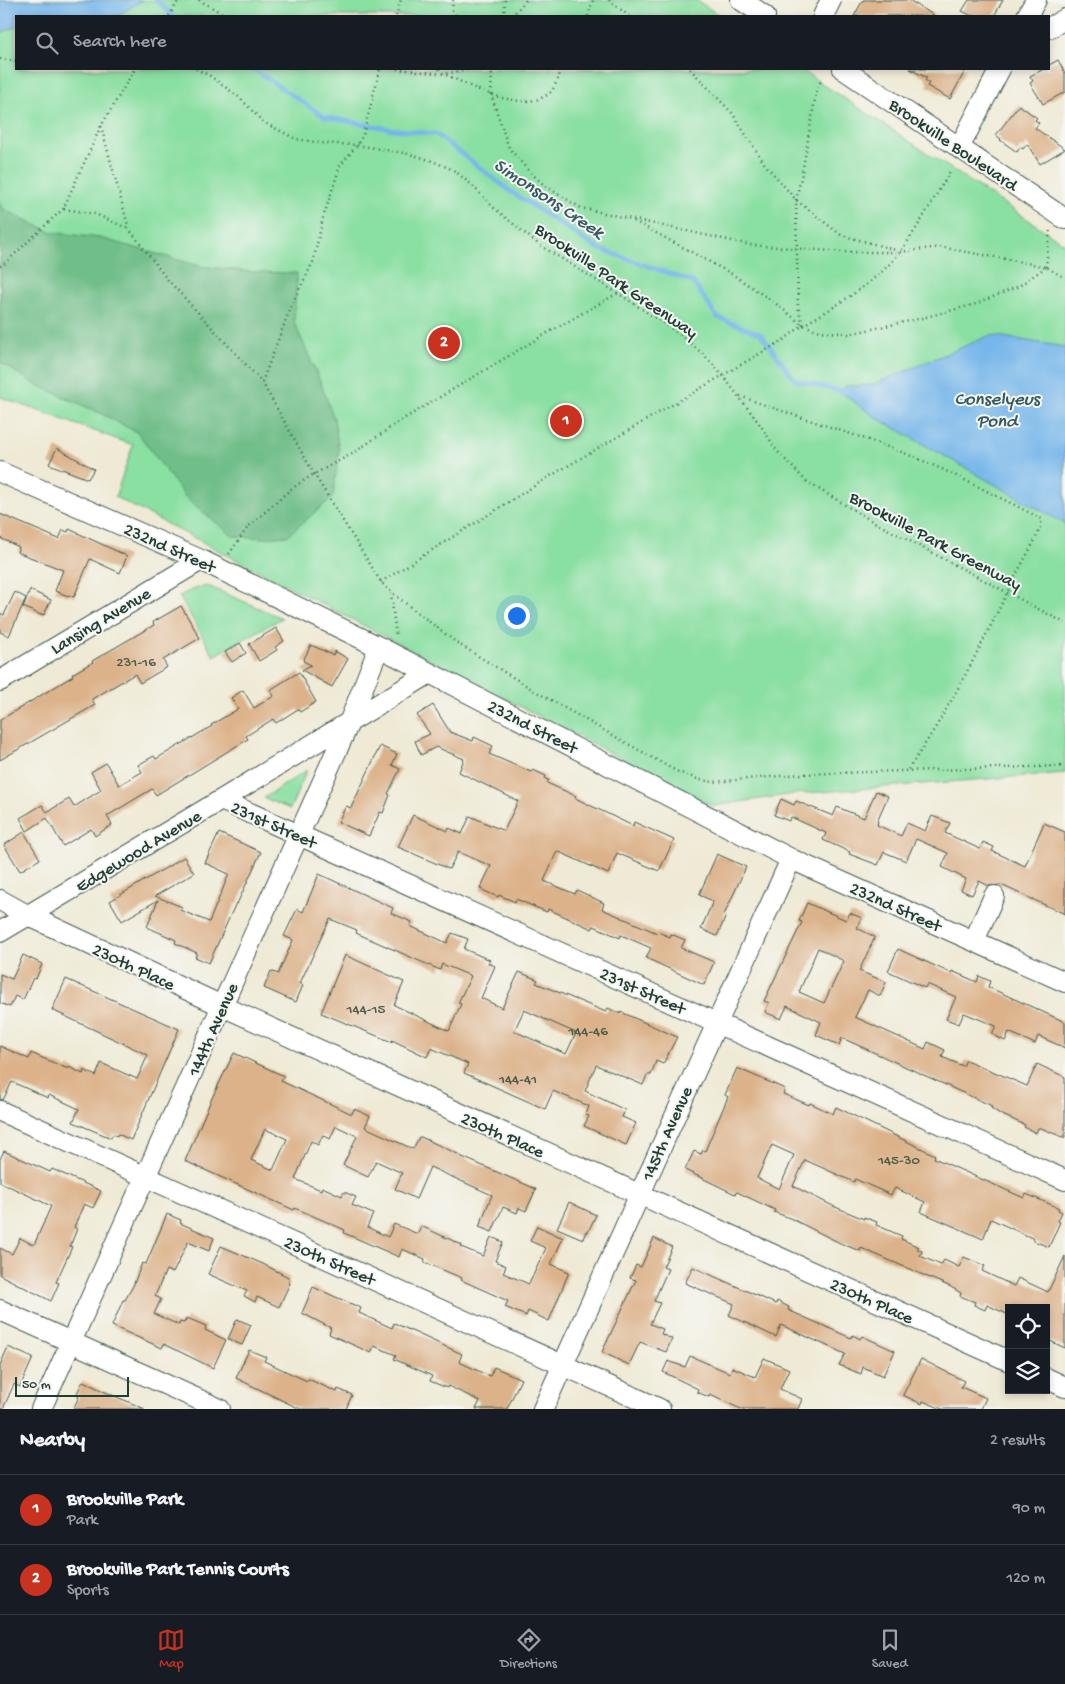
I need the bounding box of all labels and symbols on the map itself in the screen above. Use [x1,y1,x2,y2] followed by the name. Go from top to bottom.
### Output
[883,95,1022,198] street label: Brookville Boulevard
[489,155,609,246] water label: Simonsons Creek
[529,219,701,344] street label: Brookville Park Greenway
[428,324,460,362] pin: 2
[954,389,1042,434] water label: Conselyeus Pond
[550,402,582,440] pin: 1
[844,487,1025,597] street label: Brookville Park Greenway
[120,520,220,580] street label: 232nd Street
[48,584,156,660] street label: Lansing Avenue
[504,603,530,629] your location
[116,654,156,672] house number: 231-16
[483,697,582,761] street label: 232nd Street
[227,798,321,855] street label: 231st Street
[73,806,207,898] street label: Edgewood Avenue
[846,879,946,939] street label: 232nd Street
[88,940,178,997] street label: 230th Place
[596,964,690,1021] street label: 231st Street
[184,980,244,1081] street label: 144th Avenue
[346,1001,386,1019] house number: 144-15
[567,1023,608,1041] house number: 144-46
[498,1071,537,1089] house number: 144-41
[638,1083,699,1185] street label: 145th Avenue
[457,1109,548,1164] street label: 230th Place
[877,1152,921,1170] house number: 145-30
[280,1233,379,1292] street label: 230th Street
[826,1275,917,1330] street label: 230th Place
[15,1374,129,1397] scale bar

